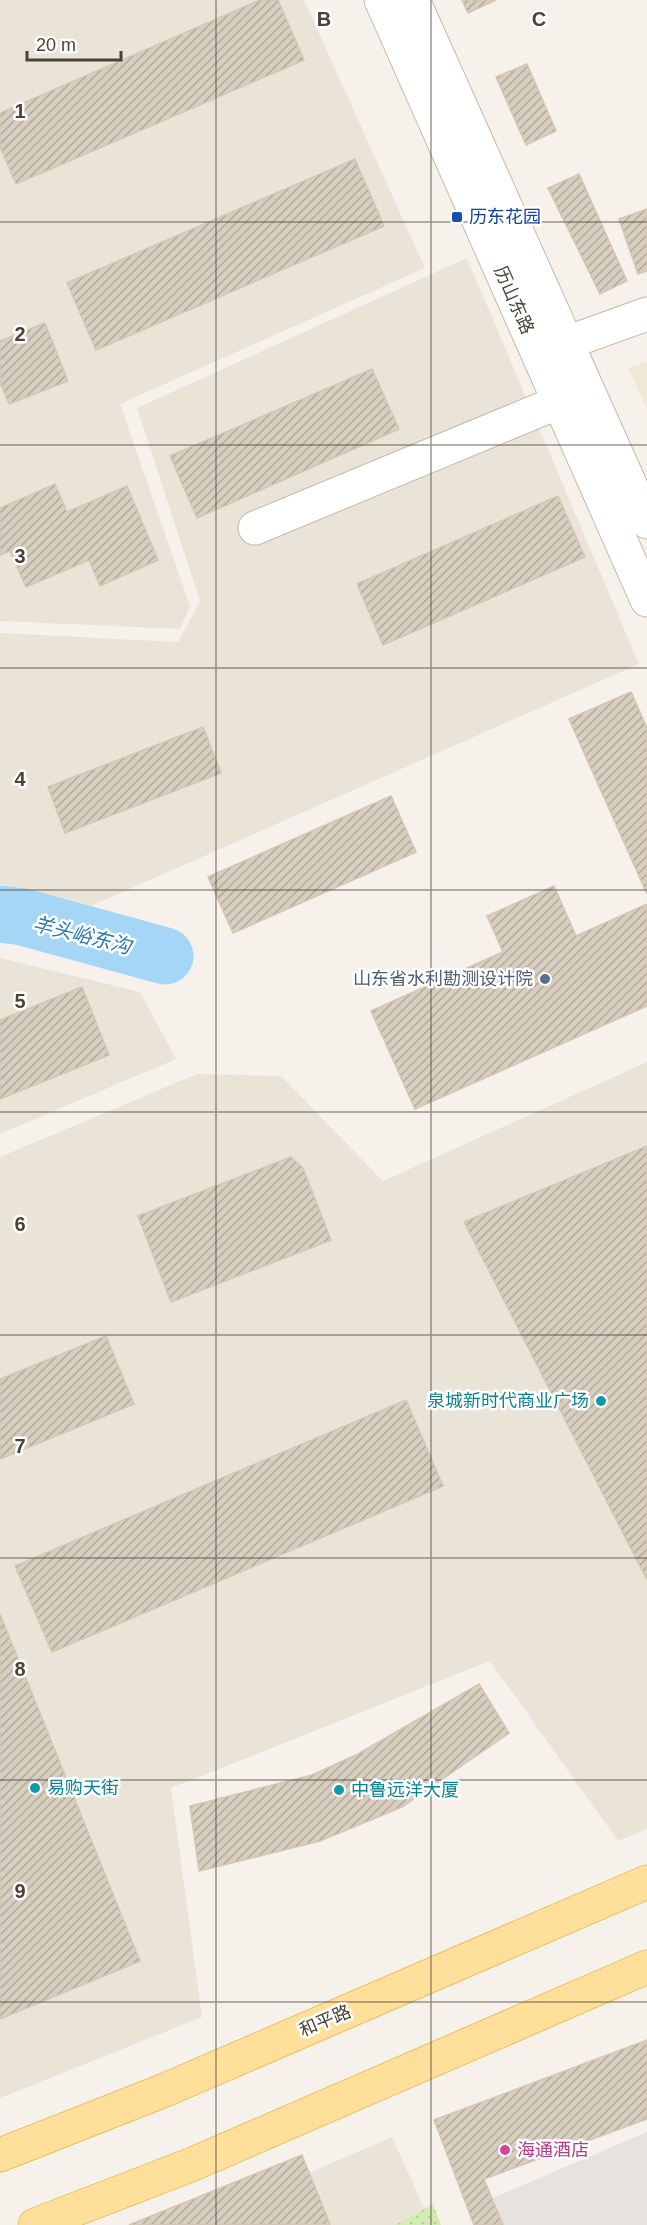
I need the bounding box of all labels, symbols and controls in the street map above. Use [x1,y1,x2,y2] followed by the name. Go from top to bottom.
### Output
[317,8,331,30] text: B
[532,8,546,30] text: C
[27,24,122,62] scale bar
[36,35,76,55] text: 20 m
[14,100,26,122] text: 1
[469,207,541,227] place label: 历东花园
[450,210,464,224] marker: 历东花园
[490,263,538,337] street label: 历山东路
[14,323,26,345] text: 2
[14,545,26,567] text: 3
[14,768,26,790] text: 4
[31,912,135,958] water label: 羊头峪东沟
[353,969,533,989] place label: 山东省水利勘测设计院
[538,972,552,986] marker: 山东省水利勘测设计院
[14,990,26,1012] text: 5
[14,1213,26,1235] text: 6
[427,1391,589,1411] place label: 泉城新时代商业广场
[594,1394,608,1408] marker: 泉城新时代商业广场
[14,1435,26,1457] text: 7
[14,1658,26,1680] text: 8
[47,1778,119,1798] place label: 易购天街
[351,1780,459,1800] place label: 中鲁远洋大厦
[28,1781,42,1795] marker: 易购天街
[332,1783,346,1797] marker: 中鲁远洋大厦
[14,1880,26,1902] text: 9
[296,2001,354,2041] street label: 和平路
[517,2140,589,2160] place label: 海通酒店
[498,2143,512,2157] marker: 海通酒店

